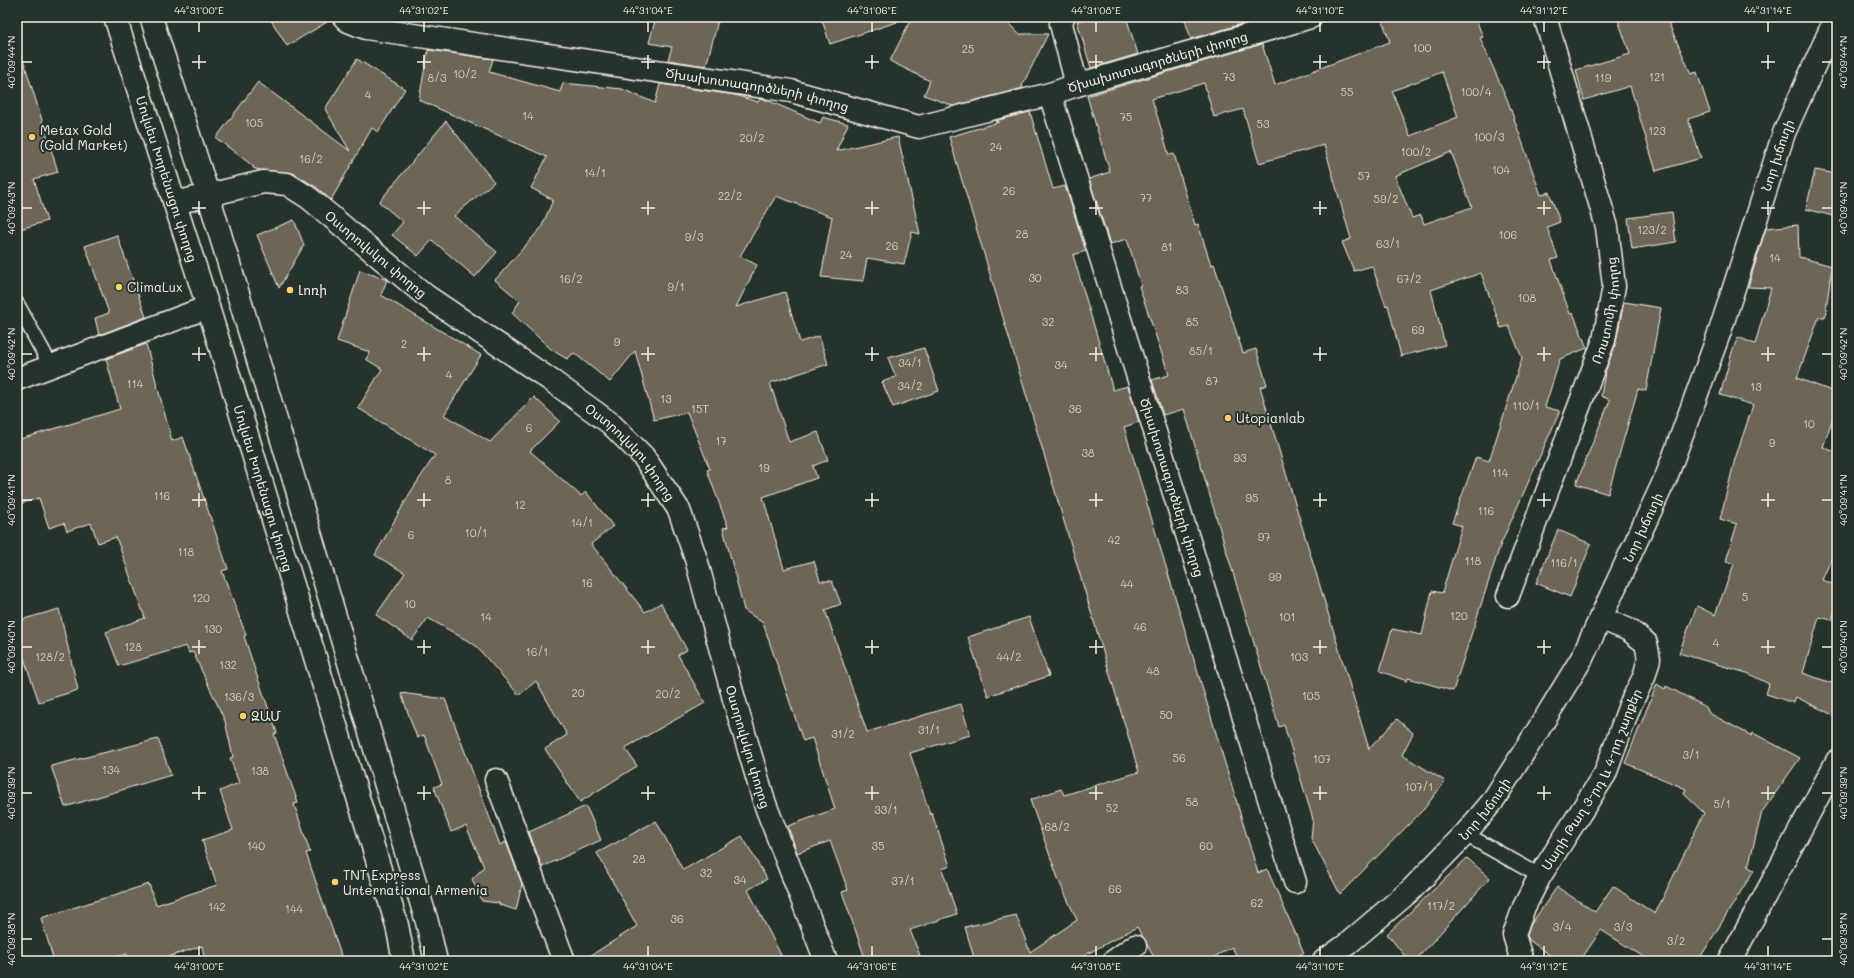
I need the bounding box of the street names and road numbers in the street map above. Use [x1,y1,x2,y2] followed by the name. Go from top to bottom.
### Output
[1065,27,1249,96] street label: Ծխախոտագործների փողոց
[664,63,851,115] street label: Ծխախոտագործների փողոց
[133,93,202,264] street label: Մովսես Խորենացու փողոց
[1757,116,1797,193] street label: Նոր խճուղի
[322,206,431,301] street label: Օստրովսկու փողոց
[1587,256,1622,366] street label: Ռոստոմի փողոց
[1137,396,1209,579] street label: Ծխախոտագործների փողոց
[582,399,680,504] street label: Օստրովսկու փողոց
[230,402,297,574] street label: Մովսես Խորենացու փողոց
[1619,489,1666,565] street label: Նոր խճուղի
[723,683,775,811] street label: Օստրովսկու փողոց
[1537,685,1645,873] street label: Սարի Թաղ 3-րդ և 4-րդ շարքեր
[1455,774,1514,844] street label: Նոր խճուղի

